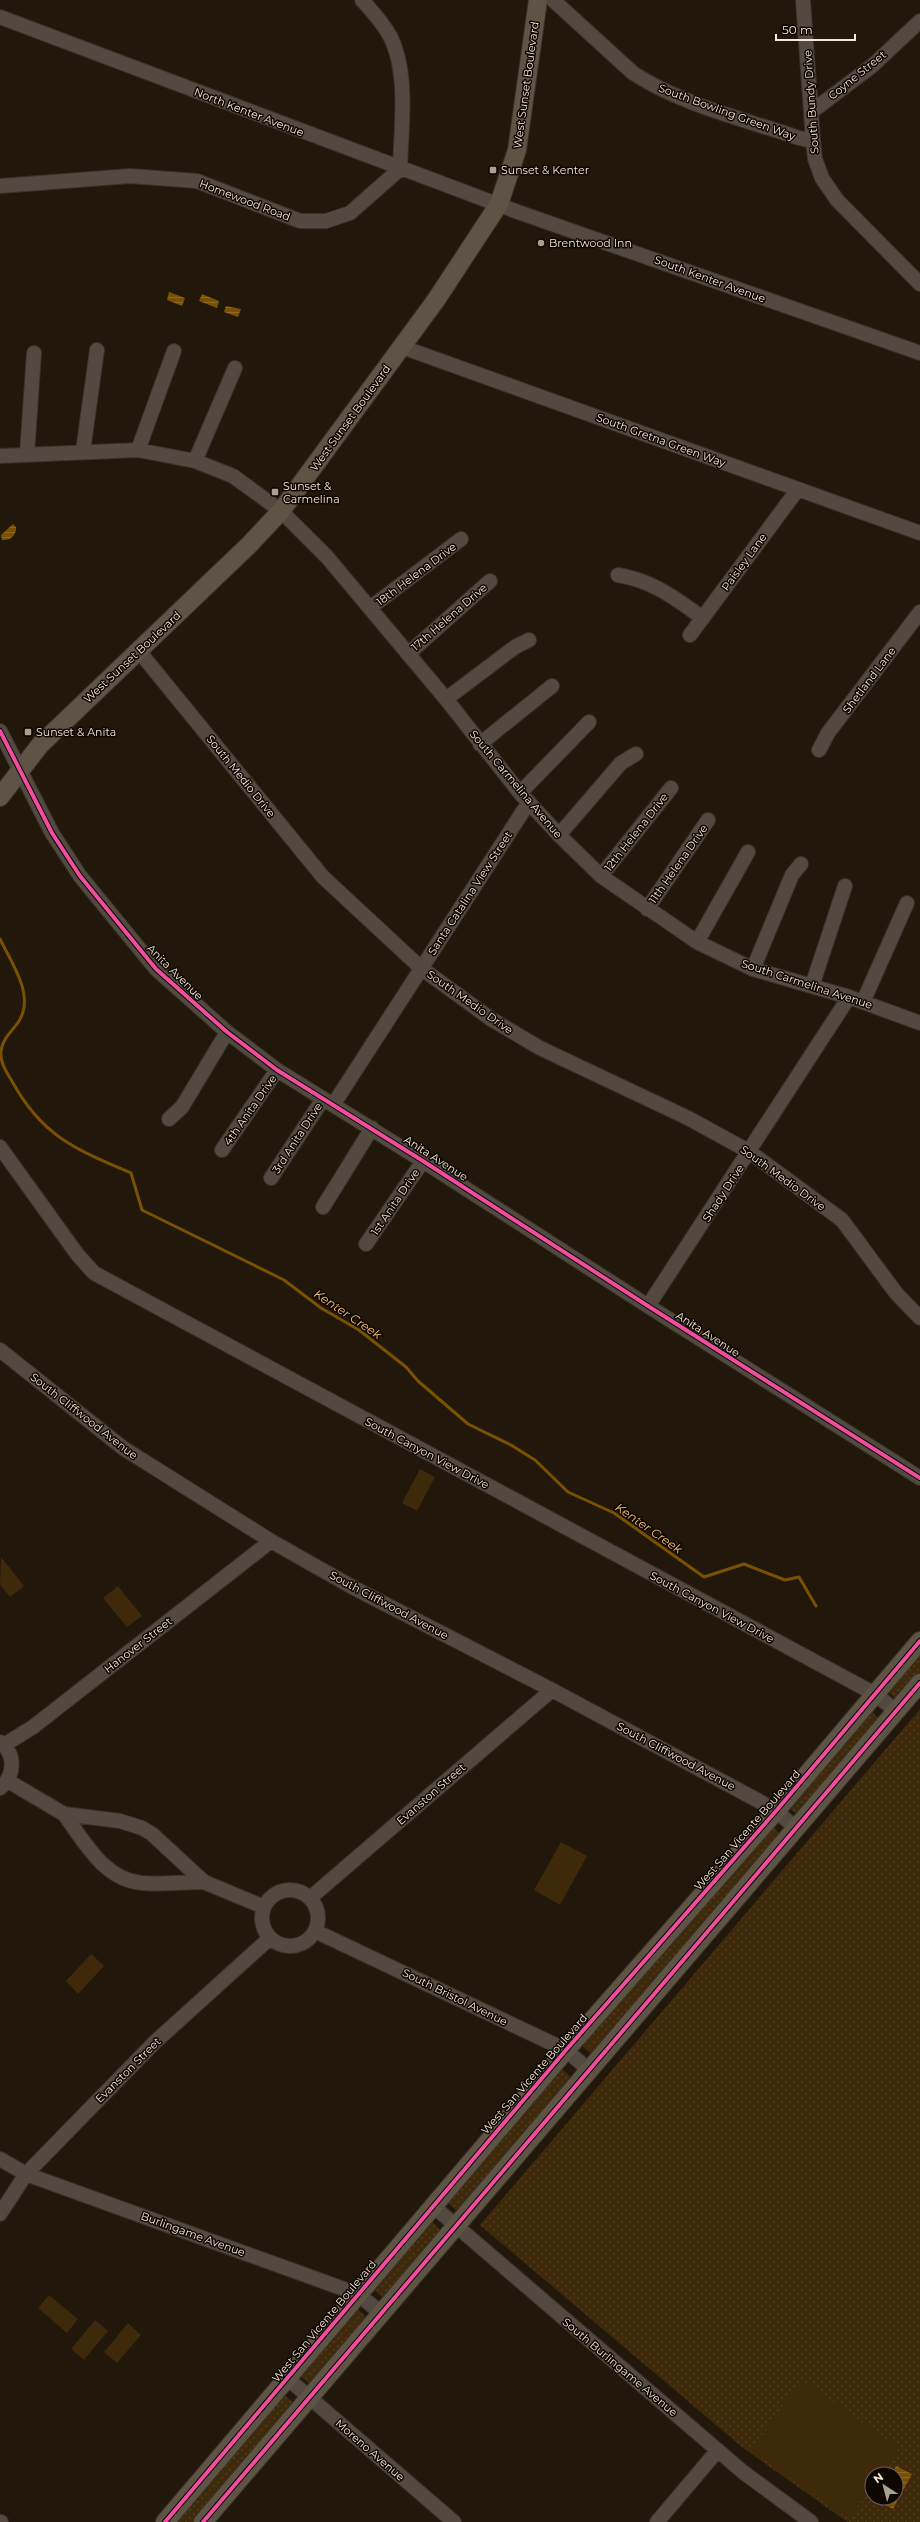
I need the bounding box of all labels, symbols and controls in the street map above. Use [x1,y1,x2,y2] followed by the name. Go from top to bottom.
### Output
[776,16,855,42] scale bar
[510,21,542,149] street label: West Sunset Boulevard
[782,22,813,37] text: 50 m
[825,47,889,103] street label: Coyne Street
[800,49,822,154] street label: South Bundy Drive
[657,81,797,143] street label: South Bowling Green Way
[192,85,306,140] street label: North Kenter Avenue
[501,163,589,177] place label: Sunset & Kenter
[488,165,498,175] marker: Sunset & Kenter
[197,176,293,224] street label: Homewood Road
[549,236,632,250] place label: Brentwood Inn
[536,238,546,248] marker: Brentwood Inn
[653,252,768,306] street label: South Kenter Avenue
[307,362,393,474] street label: West Sunset Boulevard
[594,410,728,470] street label: South Gretna Green Way
[283,479,340,506] place label: Sunset & Carmelina
[270,487,280,497] marker: Sunset & Carmelina
[718,530,770,594] street label: Paisley Lane
[373,539,459,609] street label: 18th Helena Drive
[408,580,490,654] street label: 17th Helena Drive
[80,608,184,706] street label: West Sunset Boulevard
[839,644,899,716] street label: Shetland Lane
[36,725,116,739] place label: Sunset & Anita
[23,727,33,737] marker: Sunset & Anita
[467,727,566,841] street label: South Carmelina Avenue
[203,732,279,820] street label: South Medio Drive
[601,790,671,874] street label: 12th Helena Drive
[645,821,711,906] street label: 11th Helena Drive
[425,828,516,958] street label: Santa Catalina View Street
[144,941,206,1003] street label: Anita Avenue
[740,956,875,1012] street label: South Carmelina Avenue
[424,967,516,1037] street label: South Medio Drive
[221,1072,280,1148] street label: 4th Anita Drive
[269,1100,325,1176] street label: 3rd Anita Drive
[401,1132,471,1184] street label: Anita Avenue
[738,1142,829,1214] street label: South Medio Drive
[699,1161,747,1224] street label: Shady Drive
[368,1166,423,1238] street label: 1st Anita Drive
[311,1286,385,1343] water label: Kenter Creek
[673,1308,743,1360] street label: Anita Avenue
[28,1370,141,1462] street label: South Cliffwood Avenue
[363,1414,492,1492] street label: South Canyon View Drive
[613,1499,686,1557] water label: Kenter Creek
[327,1568,451,1642] street label: South Cliffwood Avenue
[648,1568,777,1646] street label: South Canyon View Drive
[101,1614,175,1676] street label: Hanover Street
[614,1719,738,1793] street label: South Cliffwood Avenue
[394,1760,469,1828] street label: Evanston Street
[691,1767,803,1893] street label: West San Vicente Boulevard
[400,1965,510,2029] street label: South Bristol Avenue
[478,2011,590,2137] street label: West San Vicente Boulevard
[92,2034,164,2106] street label: Evanston Street
[139,2209,247,2260] street label: Burlingame Avenue
[269,2257,379,2385] street label: West San Vicente Boulevard
[560,2315,681,2419] street label: South Burlingame Avenue
[333,2416,408,2484] street label: Moreno Avenue
[864,2466,904,2506] north arrow
[870,2470,886,2486] text: N

